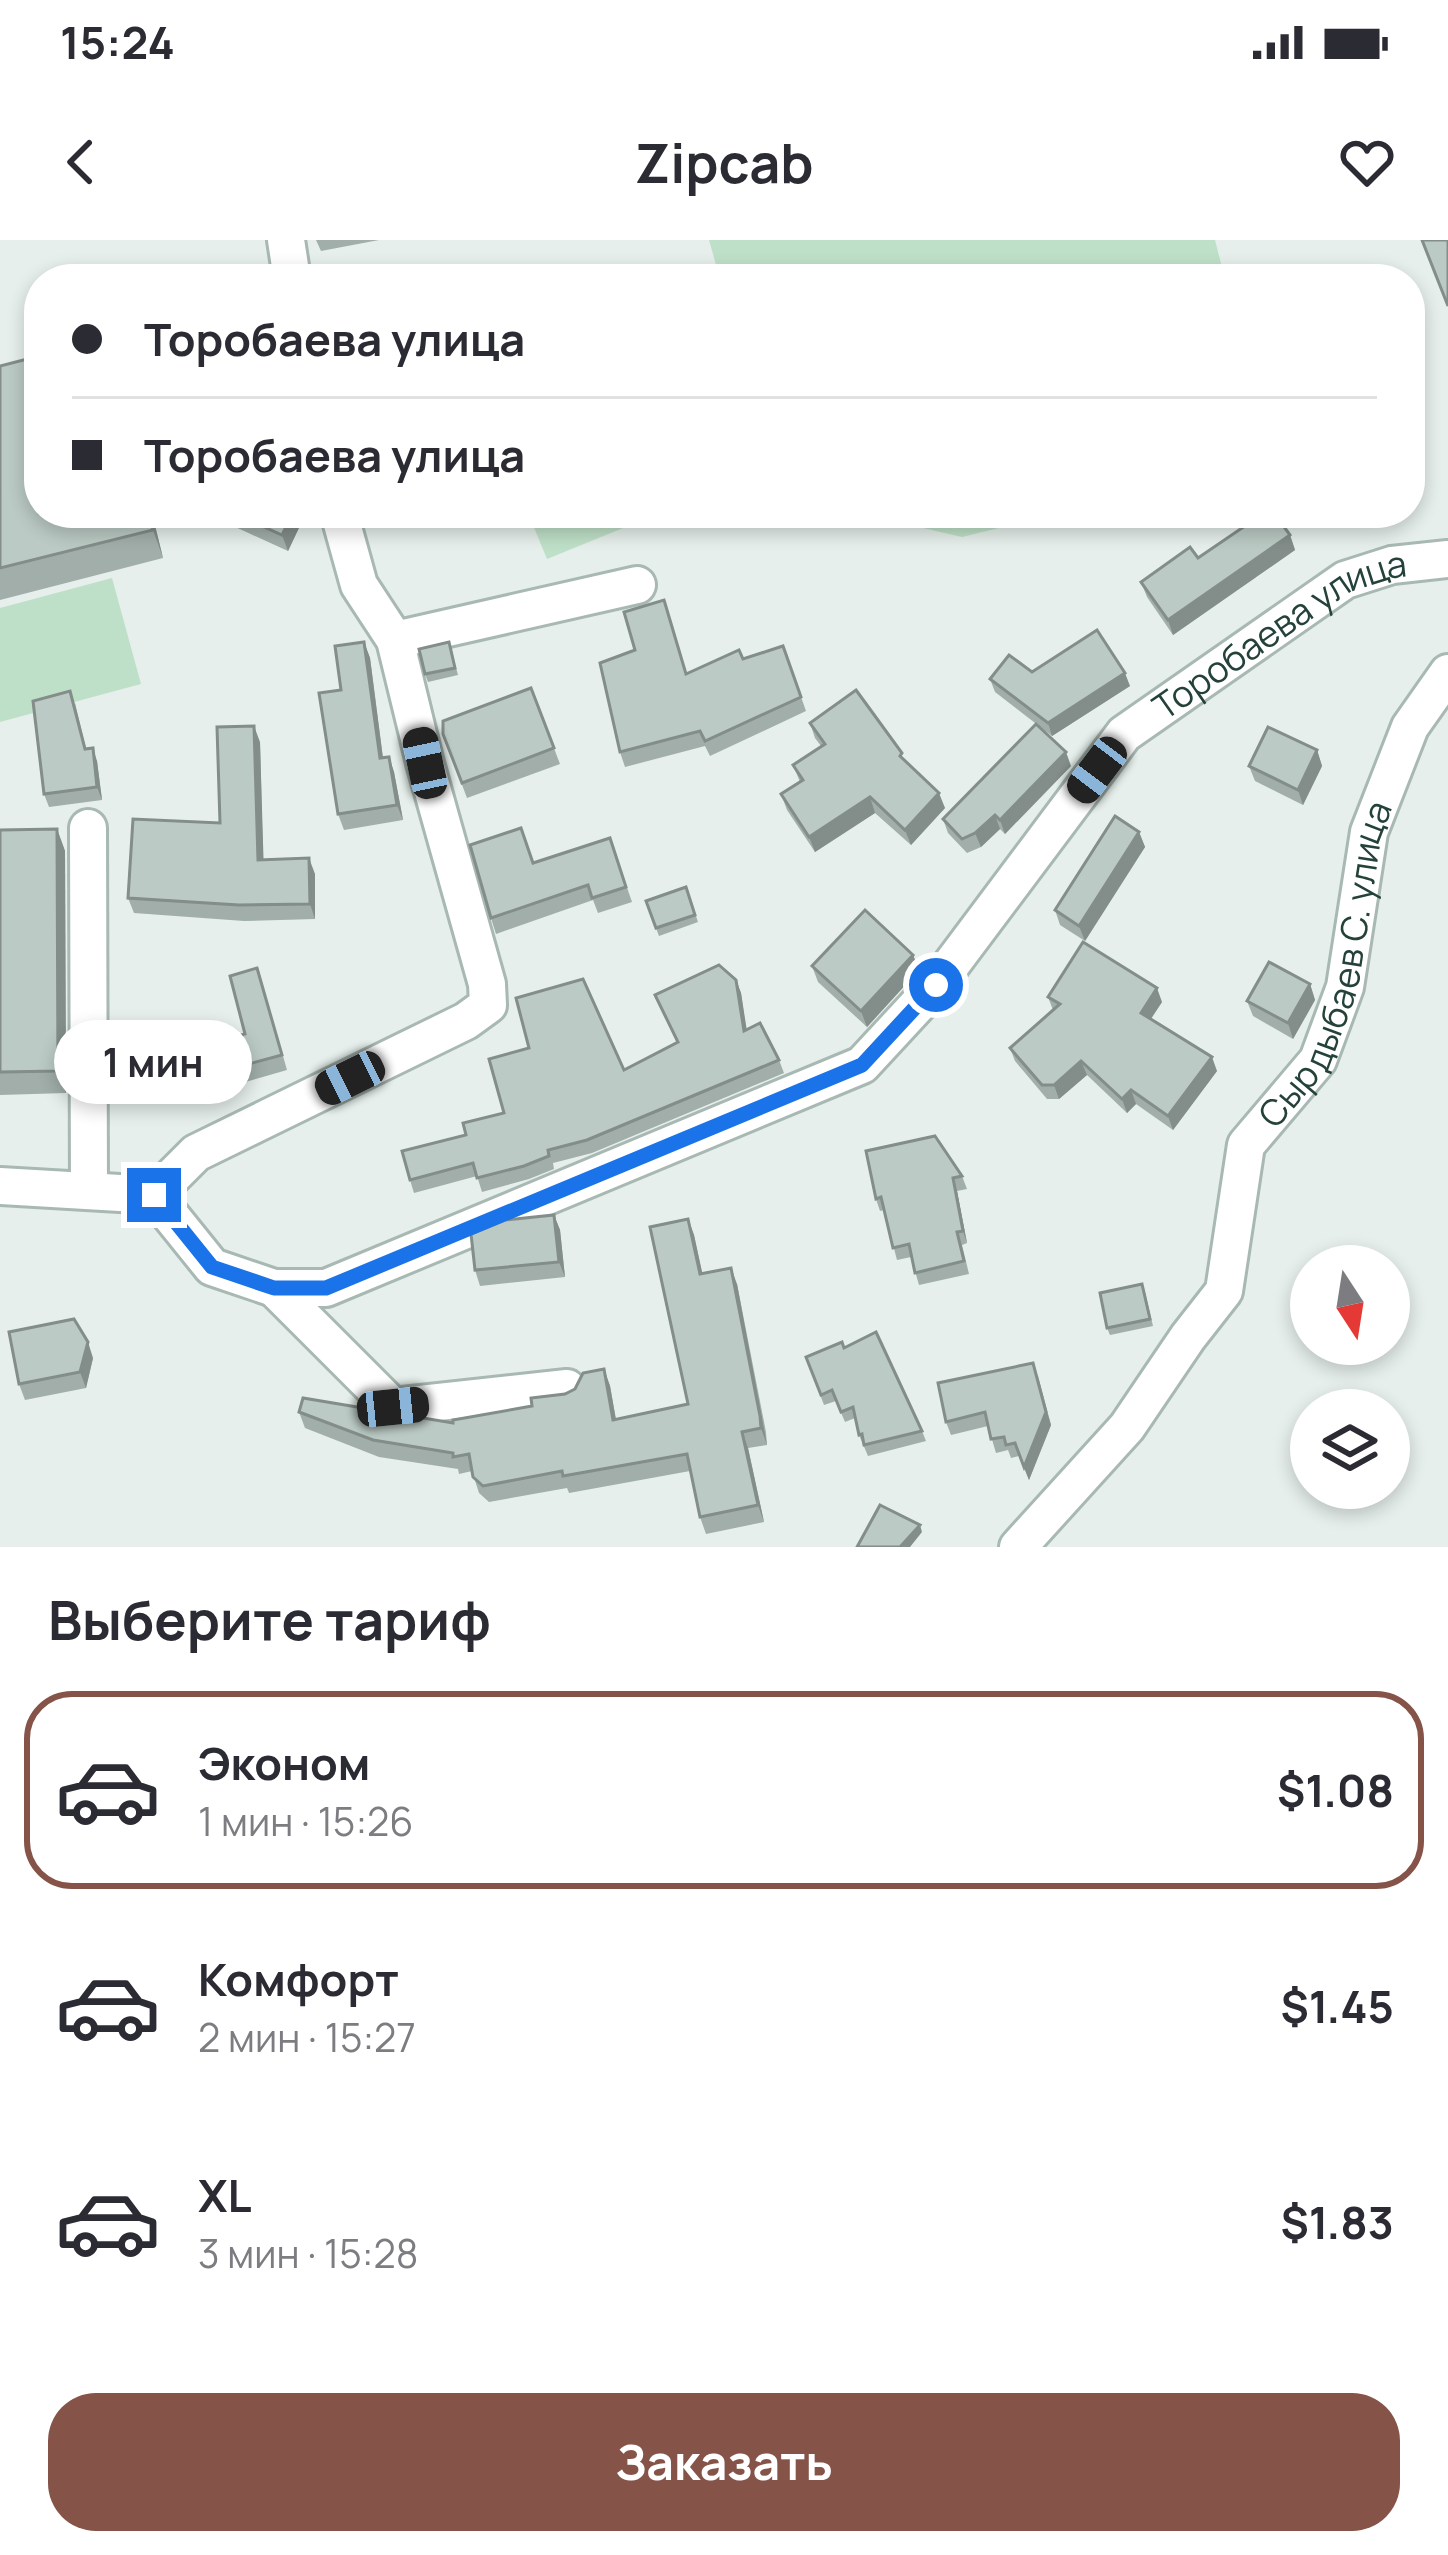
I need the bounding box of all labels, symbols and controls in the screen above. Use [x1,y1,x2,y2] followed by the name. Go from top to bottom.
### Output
[60,11,175,73] text: 15:24
[634,125,814,199] text: Zipcab
[48,129,114,195] icon: back
[1334,129,1400,195] icon: heart
[144,308,525,370] text: Торобаева улица
[144,424,525,486] text: Торобаева улица
[1143,539,1409,731] street label: Торобаева улица
[400,724,450,802] car
[1061,730,1133,810] car
[1247,793,1403,1137] street label: Сырдыбаев С. улица
[909,958,963,1012] route start
[55,1021,253,1105] callout: 1 мин
[102,1035,204,1089] text: 1 мин
[310,1046,390,1110] car
[127,1168,181,1222] route end
[1290,1245,1410,1365] north arrow
[1290,1245,1410,1509] map controls
[355,1385,431,1429] car
[1290,1389,1410,1509] button: layers
[48,1582,491,1656] text: Выберите тариф
[198,1732,370,1794] text: Эконом
[54,1736,162,1844] icon: car
[1277,1759,1394,1821] text: $1.08
[198,1794,413,1848] text: 1 мин · 15:26
[198,1948,399,2010] text: Комфорт
[54,1952,162,2060] icon: car
[1280,1975,1394,2037] text: $1.45
[198,2010,416,2064] text: 2 мин · 15:27
[198,2164,252,2226] text: XL
[54,2168,162,2276] icon: car
[1280,2191,1394,2253] text: $1.83
[198,2226,418,2280] text: 3 мин · 15:28
[48,2393,1400,2531] button: Заказать

